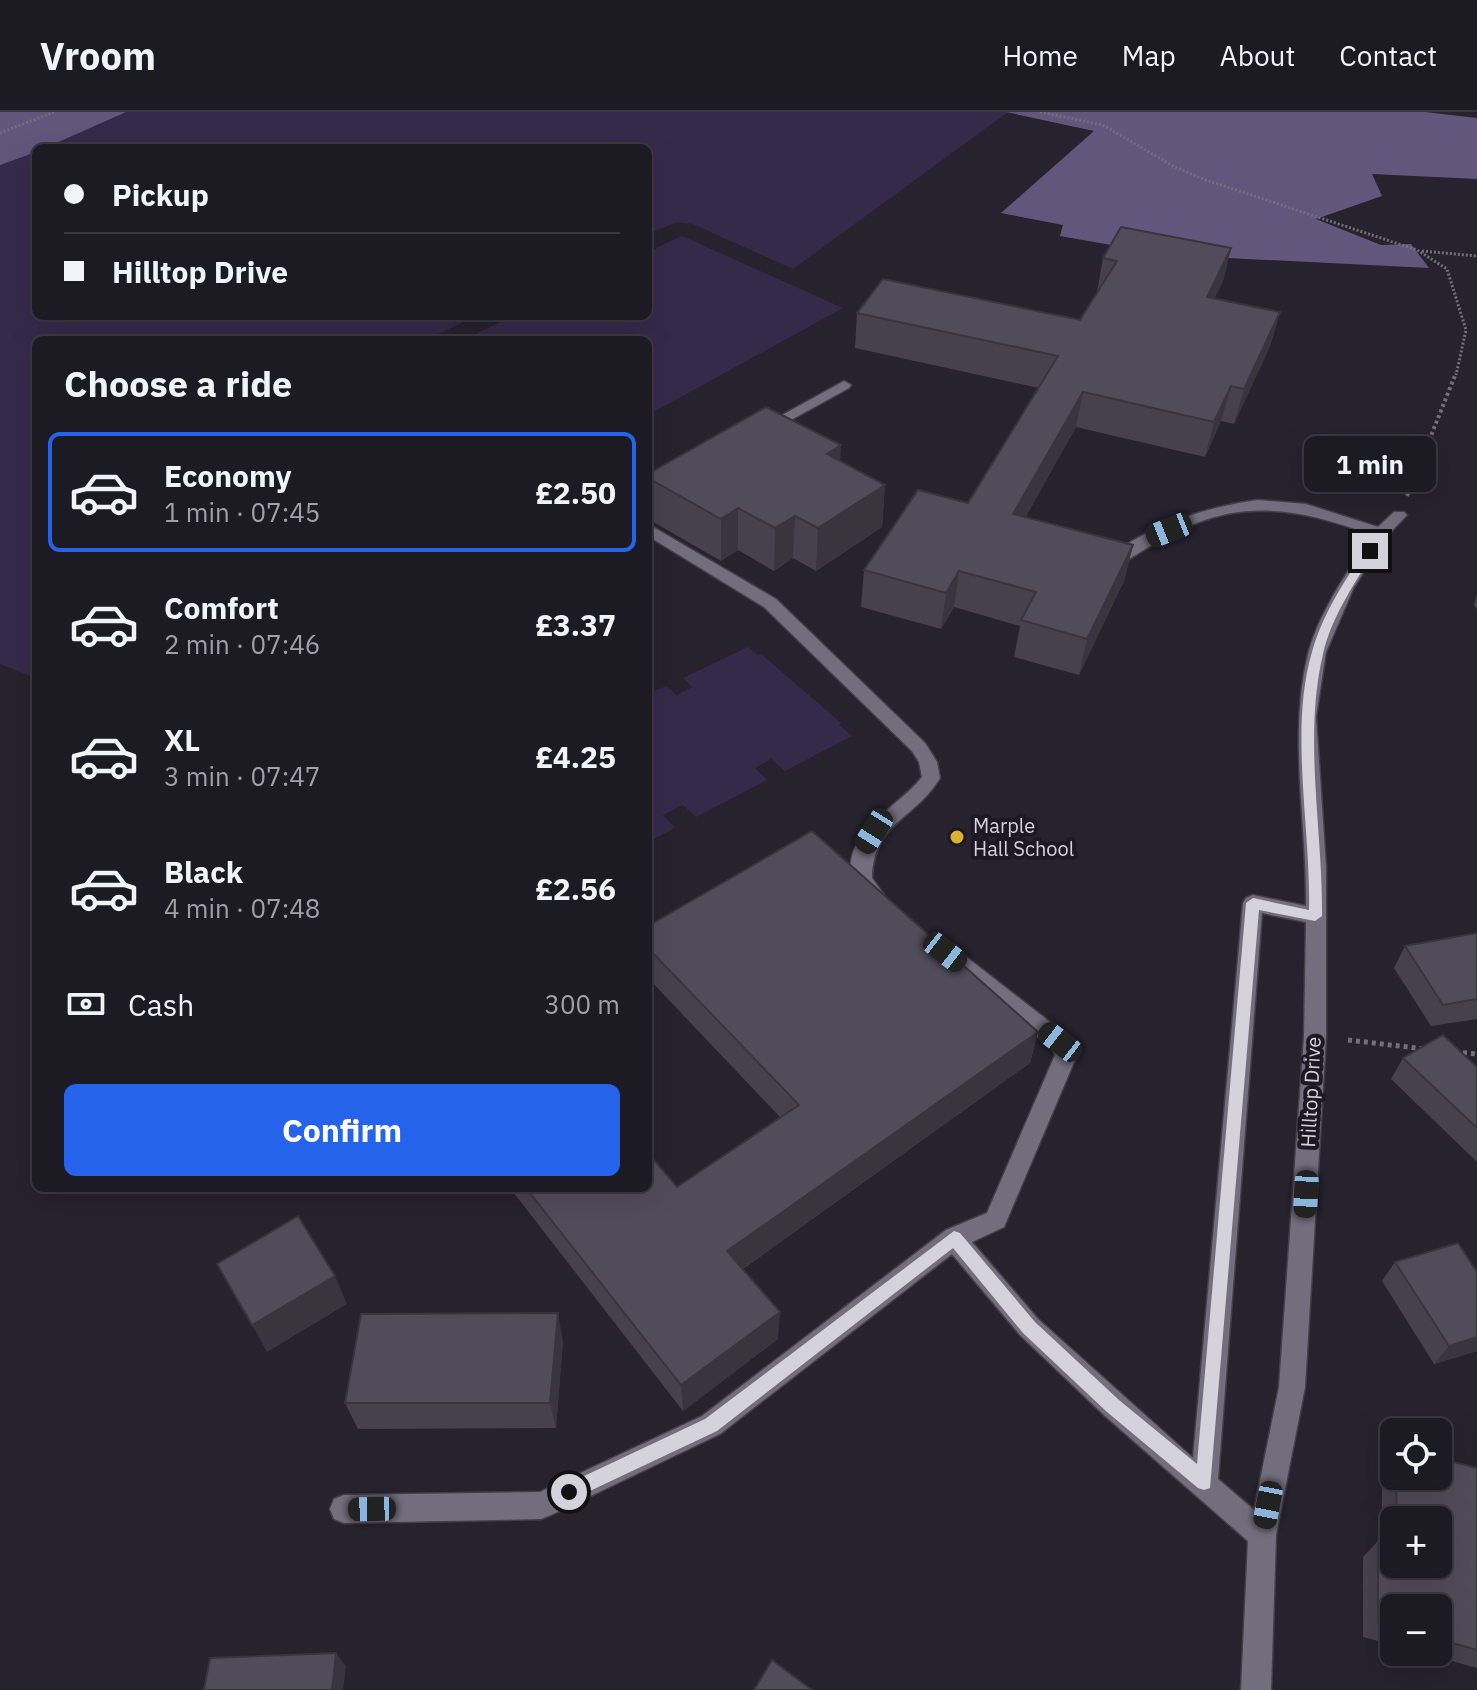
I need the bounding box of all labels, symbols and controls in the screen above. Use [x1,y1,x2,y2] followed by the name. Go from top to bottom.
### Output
[40,31,156,80] text: Vroom
[1002,37,1078,74] text: Home
[1122,37,1176,74] text: Map
[1220,37,1295,74] text: About
[1339,37,1437,74] text: Contact
[112,175,209,214] text: Pickup
[112,252,288,291] text: Hilltop Drive
[64,360,292,407] text: Choose a ride
[1304,435,1436,491] callout: 1 min
[1336,447,1404,481] text: 1 min
[68,456,140,528] icon: car
[164,456,292,495] text: Economy
[535,473,616,512] text: £2.50
[164,495,320,529] text: 1 min · 07:45
[1142,510,1196,550] car
[1352,533,1388,569] route end
[68,588,140,660] icon: car
[164,588,279,627] text: Comfort
[535,605,616,644] text: £3.37
[164,627,320,661] text: 2 min · 07:46
[68,720,140,792] icon: car
[164,720,200,759] text: XL
[535,737,616,776] text: £4.25
[164,759,320,793] text: 3 min · 07:47
[851,804,897,858] car
[973,812,1074,862] place label: Marple Hall School
[948,828,966,846] marker: Marple Hall School
[68,852,140,924] icon: car
[164,852,243,891] text: Black
[535,869,616,908] text: £2.56
[164,891,320,925] text: 4 min · 07:48
[919,928,971,976] car
[64,982,108,1026] icon: cash
[128,985,194,1024] text: Cash
[544,987,620,1021] text: 300 m
[1034,1018,1086,1066] car
[1294,1036,1327,1148] street label: Hilltop Drive
[64,1084,620,1176] button: Confirm
[1293,1169,1319,1219] car
[1380,1418,1452,1666] map controls
[1380,1418,1452,1490] button: locate
[551,1474,587,1510] route start
[1252,1479,1284,1531] car
[348,1497,396,1521] car
[1380,1506,1452,1578] button: +
[1380,1594,1452,1666] button: −

